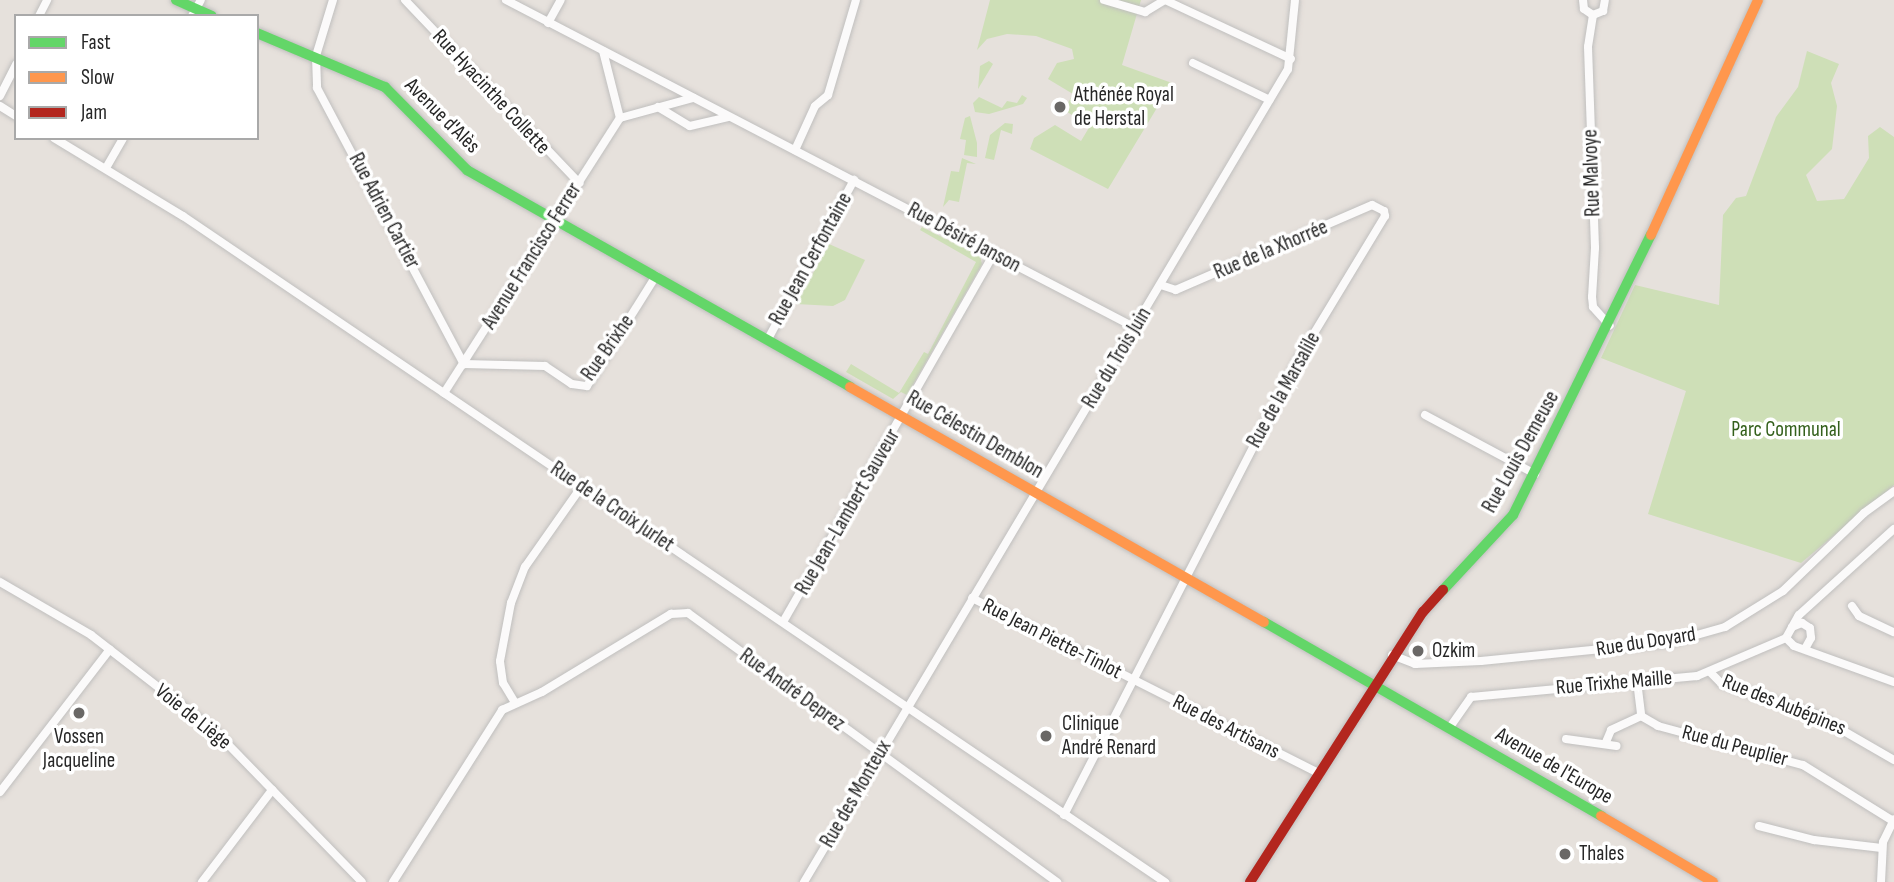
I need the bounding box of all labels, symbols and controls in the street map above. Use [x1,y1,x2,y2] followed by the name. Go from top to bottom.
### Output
[14,14,259,140] legend
[427,24,555,160] street label: Rue Hyacinthe Collette
[81,30,111,55] text: Fast
[81,65,114,90] text: Slow
[399,73,485,159] street label: Avenue d'Alès
[1074,82,1174,132] place label: Athénée Royal de Herstal
[1052,99,1068,115] marker: Athénée Royal de Herstal
[81,100,107,125] text: Jam
[1578,129,1606,217] street label: Rue Malvoye
[343,149,425,273] street label: Rue Adrien Cartier
[477,178,587,334] street label: Avenue Francisco Ferrer
[764,188,858,330] street label: Rue Jean Cerfontaine
[903,198,1025,278] street label: Rue Désiré Janson
[1210,215,1332,285] street label: Rue de la Xhorrée
[1077,303,1157,413] street label: Rue du Trois Juin
[576,310,640,386] street label: Rue Brixhe
[1242,328,1326,452] street label: Rue de la Marsalile
[902,386,1048,484] street label: Rue Célestin Demblon
[1477,387,1565,517] street label: Rue Louis Demeuse
[1731,417,1841,443] park label: Parc Communal
[790,425,906,599] street label: Rue Jean-Lambert Sauveur
[545,456,679,558] street label: Rue de la Croix Jurlet
[978,593,1126,685] street label: Rue Jean Piette-Tinlot
[1594,622,1698,662] street label: Rue du Doyard
[1432,638,1475,664] place label: Ozkim
[734,643,850,737] street label: Rue André Deprez
[1410,643,1426,659] marker: Ozkim
[1555,665,1673,701] street label: Rue Trixhe Maille
[1719,669,1849,741] street label: Rue des Aubépines
[150,679,236,755] street label: Voie de Liège
[1168,689,1284,765] street label: Rue des Artisans
[71,705,87,721] marker: Vossen Jacqueline
[1062,711,1156,761] place label: Clinique André Renard
[1679,720,1791,772] street label: Rue du Peuplier
[1491,722,1617,810] street label: Avenue de l'Europe
[43,724,115,774] place label: Vossen Jacqueline
[1036,726,1056,746] marker: Clinique André Renard
[815,736,897,852] street label: Rue des Monteux
[1579,841,1624,867] place label: Thales
[1557,846,1573,862] marker: Thales

